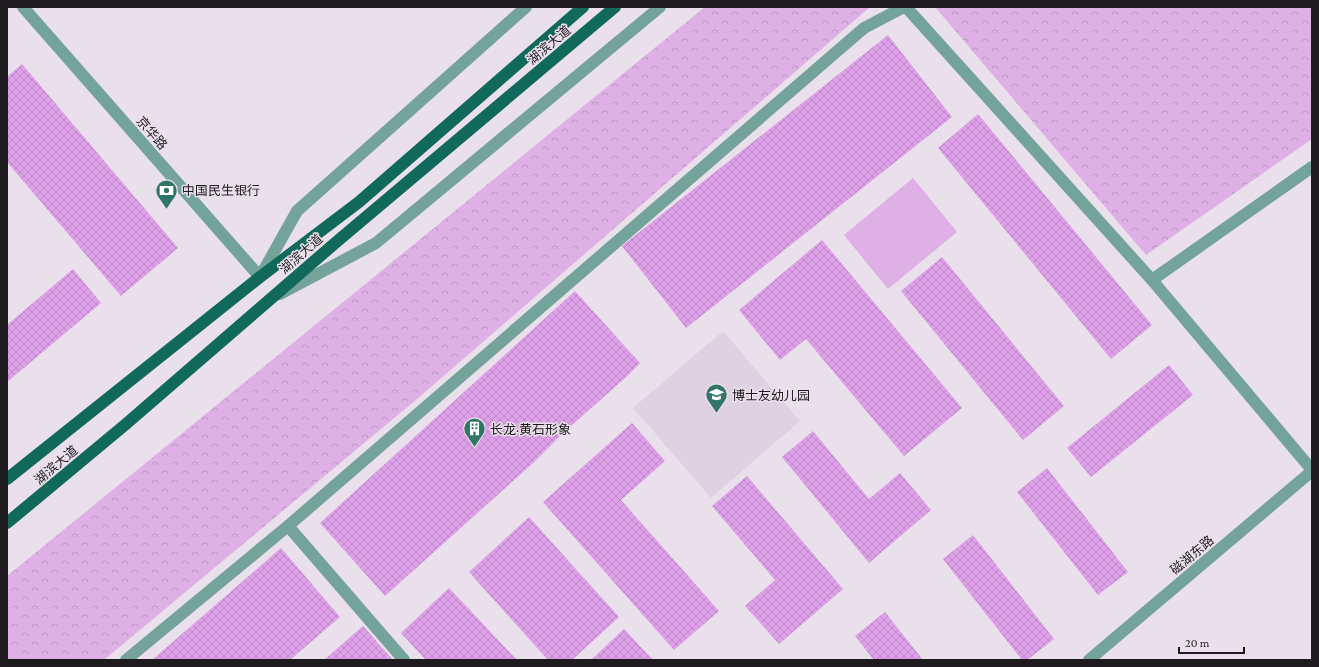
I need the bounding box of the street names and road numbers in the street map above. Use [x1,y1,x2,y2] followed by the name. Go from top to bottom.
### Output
[524,23,574,67] street label: 湖滨大道
[134,113,170,153] street label: 京华路
[276,231,326,277] street label: 湖滨大道
[31,443,81,487] street label: 湖滨大道
[1167,533,1217,577] street label: 磁湖东路

